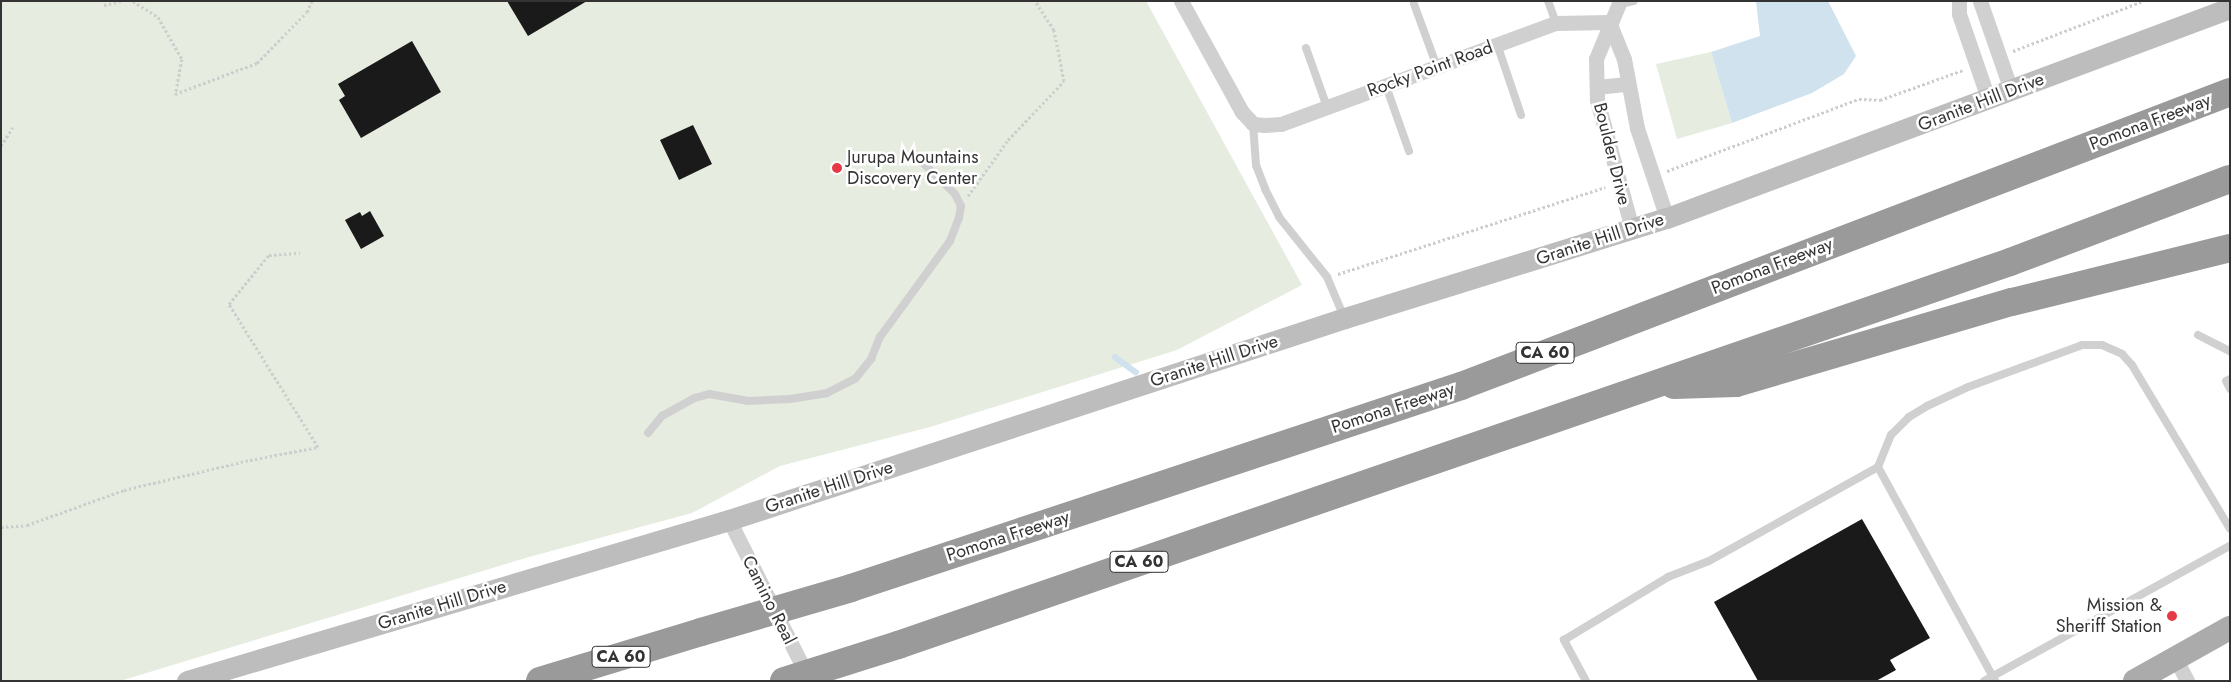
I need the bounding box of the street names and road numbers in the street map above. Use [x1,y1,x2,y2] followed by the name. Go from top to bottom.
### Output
[1364,36,1496,102] street label: Rocky Point Road
[1915,68,2047,136] street label: Granite Hill Drive
[2086,89,2214,155] street label: Pomona Freeway
[1589,101,1635,207] street label: Boulder Drive
[1533,208,1667,270] street label: Granite Hill Drive
[1708,233,1836,299] street label: Pomona Freeway
[1147,330,1281,392] street label: Granite Hill Drive
[1515,339,1575,366] road number: CA 60
[1329,378,1457,438] street label: Pomona Freeway
[762,456,896,518] street label: Granite Hill Drive
[944,506,1072,566] street label: Pomona Freeway
[1109,548,1169,576] road number: CA 60
[737,552,801,648] street label: Camino Real
[375,575,509,635] street label: Granite Hill Drive
[591,644,651,670] road number: CA 60

